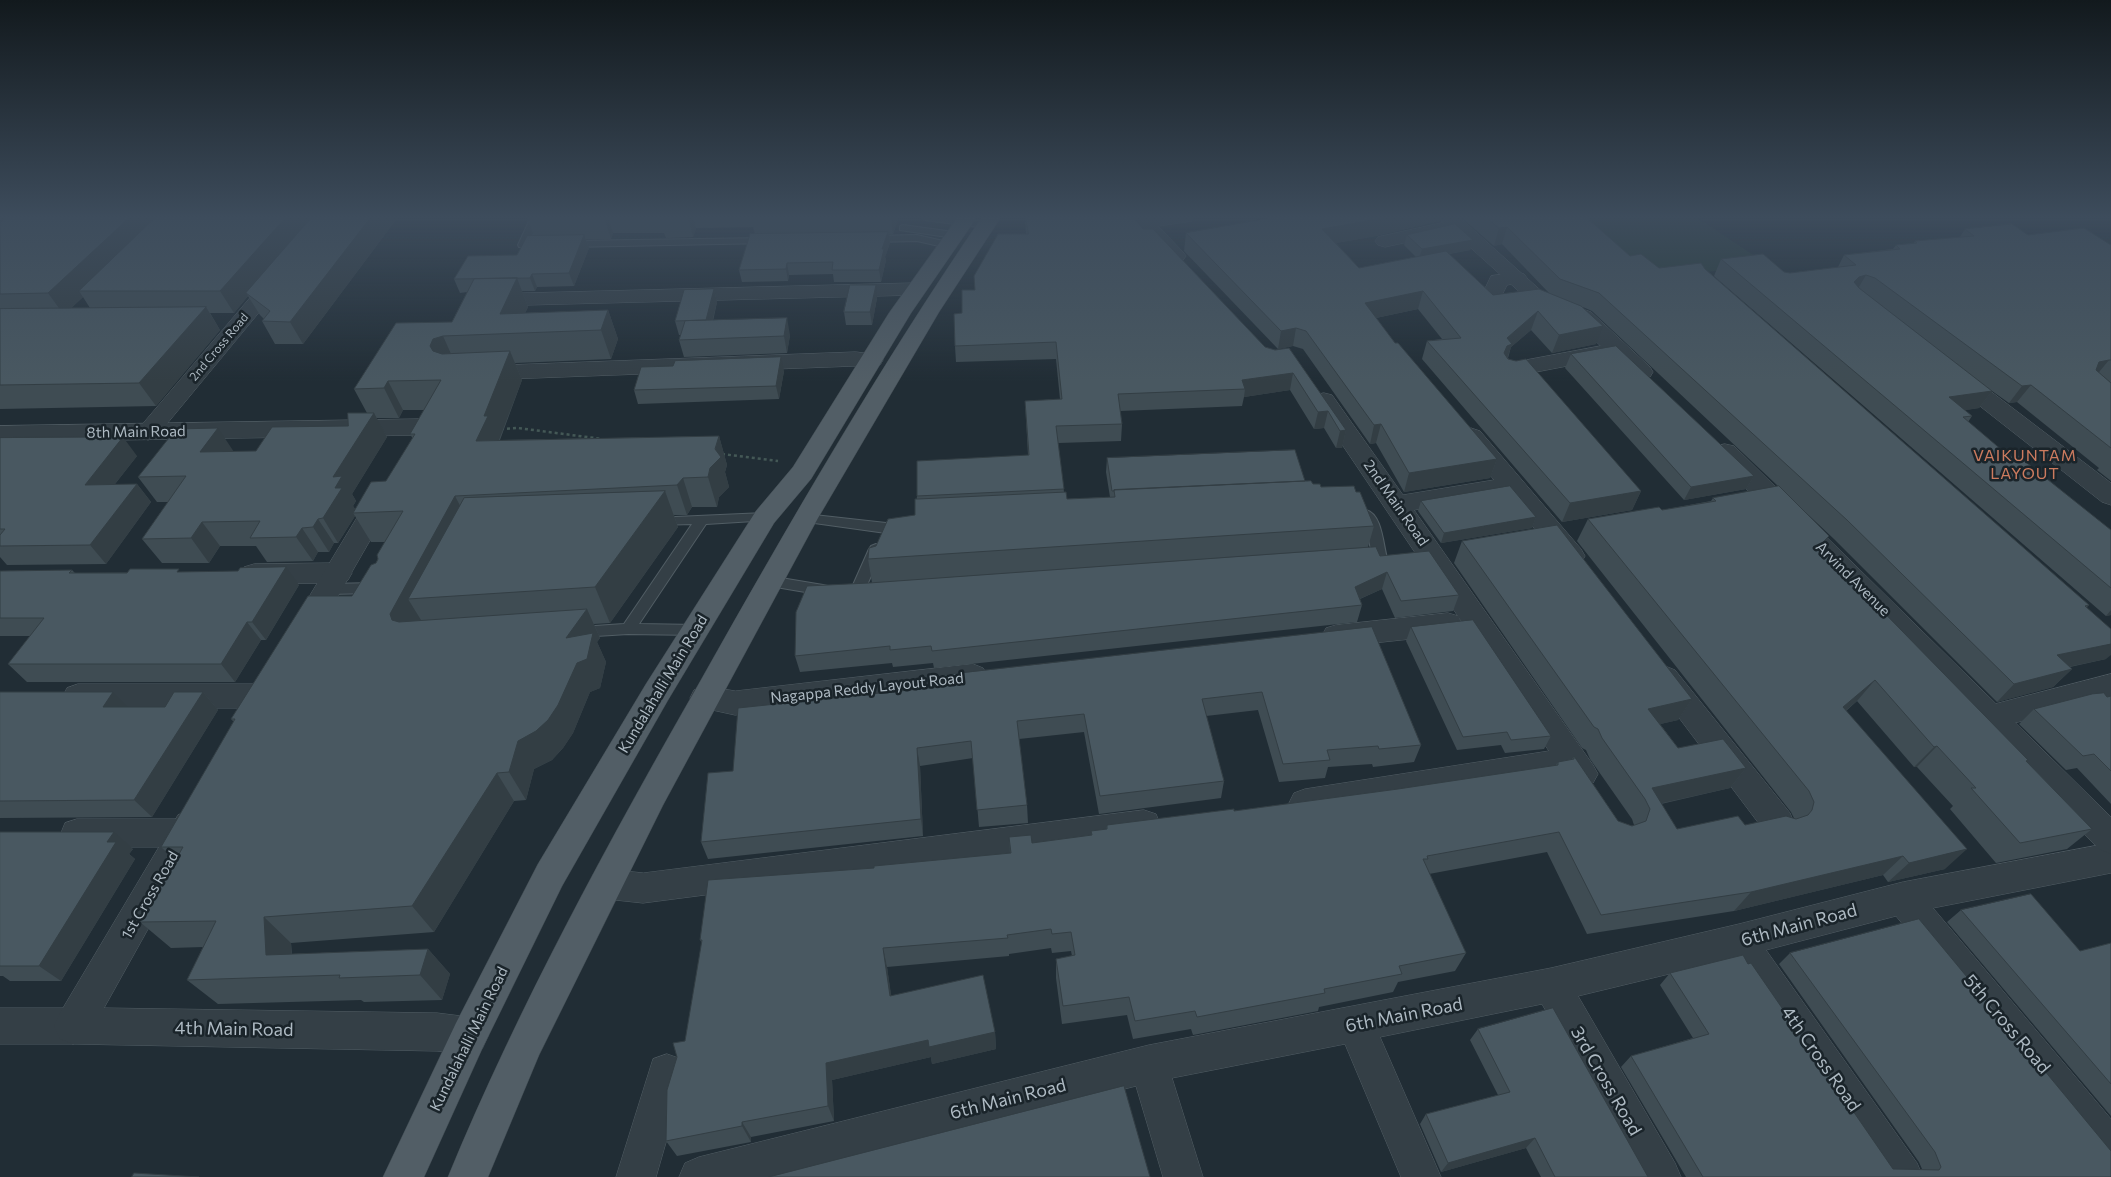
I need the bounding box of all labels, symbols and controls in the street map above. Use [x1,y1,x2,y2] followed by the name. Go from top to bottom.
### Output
[187,310,251,384] street label: 2nd Cross Road
[86,422,186,442] street label: 8th Main Road
[1972,446,2078,484] district label: VAIKUNTAM LAYOUT
[1360,457,1432,549] street label: 2nd Main Road
[1812,538,1894,620] street label: Arvind Avenue
[615,612,711,756] street label: Kundalahalli Main Road
[770,669,964,707] street label: Nagappa Reddy Layout Road
[118,848,182,942] street label: 1st Cross Road
[1739,899,1859,951] street label: 6th Main Road
[426,964,512,1114] street label: Kundalahalli Main Road
[1959,970,2055,1078] street label: 5th Cross Road
[1344,993,1464,1037] street label: 6th Main Road
[1777,1002,1865,1116] street label: 4th Cross Road
[174,1017,294,1041] street label: 4th Main Road
[1566,1023,1646,1139] street label: 3rd Cross Road
[948,1074,1068,1124] street label: 6th Main Road

